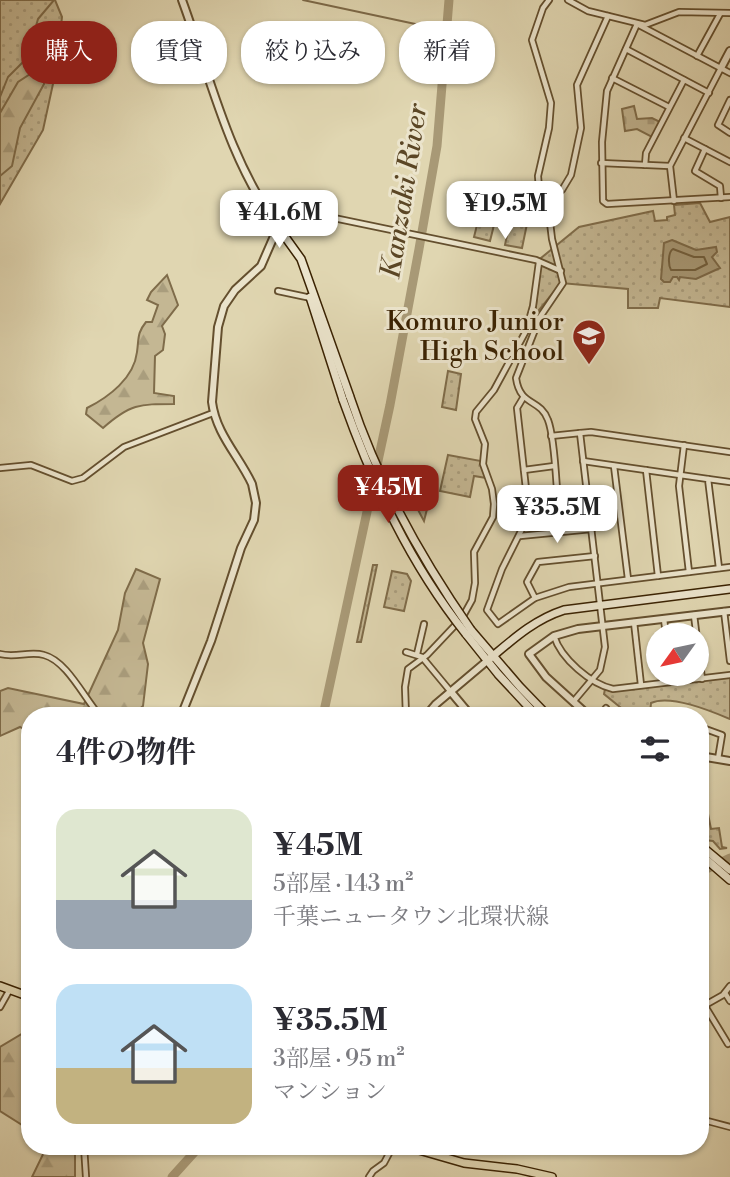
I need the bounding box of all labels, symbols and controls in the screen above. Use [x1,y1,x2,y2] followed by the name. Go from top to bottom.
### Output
[21,21,117,84] chip: 購入
[131,21,227,84] chip: 賃貸
[241,21,385,84] chip: 絞り込み
[399,21,495,84] chip: 新着
[373,100,436,281] water label: Kanzaki River
[448,182,562,241] pin: ¥19.5M
[222,190,336,250] pin: ¥41.6M
[463,190,547,218] text: ¥19.5M
[236,199,322,227] text: ¥41.6M
[386,306,564,368] place label: Komuro Junior High School
[570,317,608,366] school or university icon: Komuro Junior High School
[347,466,429,525] pin: ¥45M
[354,474,422,502] text: ¥45M
[500,486,614,545] pin: ¥35.5M
[513,494,601,522] text: ¥35.5M
[646,623,709,686] north arrow
[646,623,709,686] map controls
[636,730,674,768] icon: filters
[56,734,196,772] text: 4件の物件
[273,827,363,865] text: ¥45M
[112,837,196,921] icon: home
[273,870,413,898] text: 5部屋 · 143 m²
[273,903,549,931] text: 千葉ニュータウン北環状線
[273,1002,387,1040] text: ¥35.5M
[112,1012,196,1096] icon: home
[273,1045,405,1073] text: 3部屋 · 95 m²
[273,1078,387,1106] text: マンション

